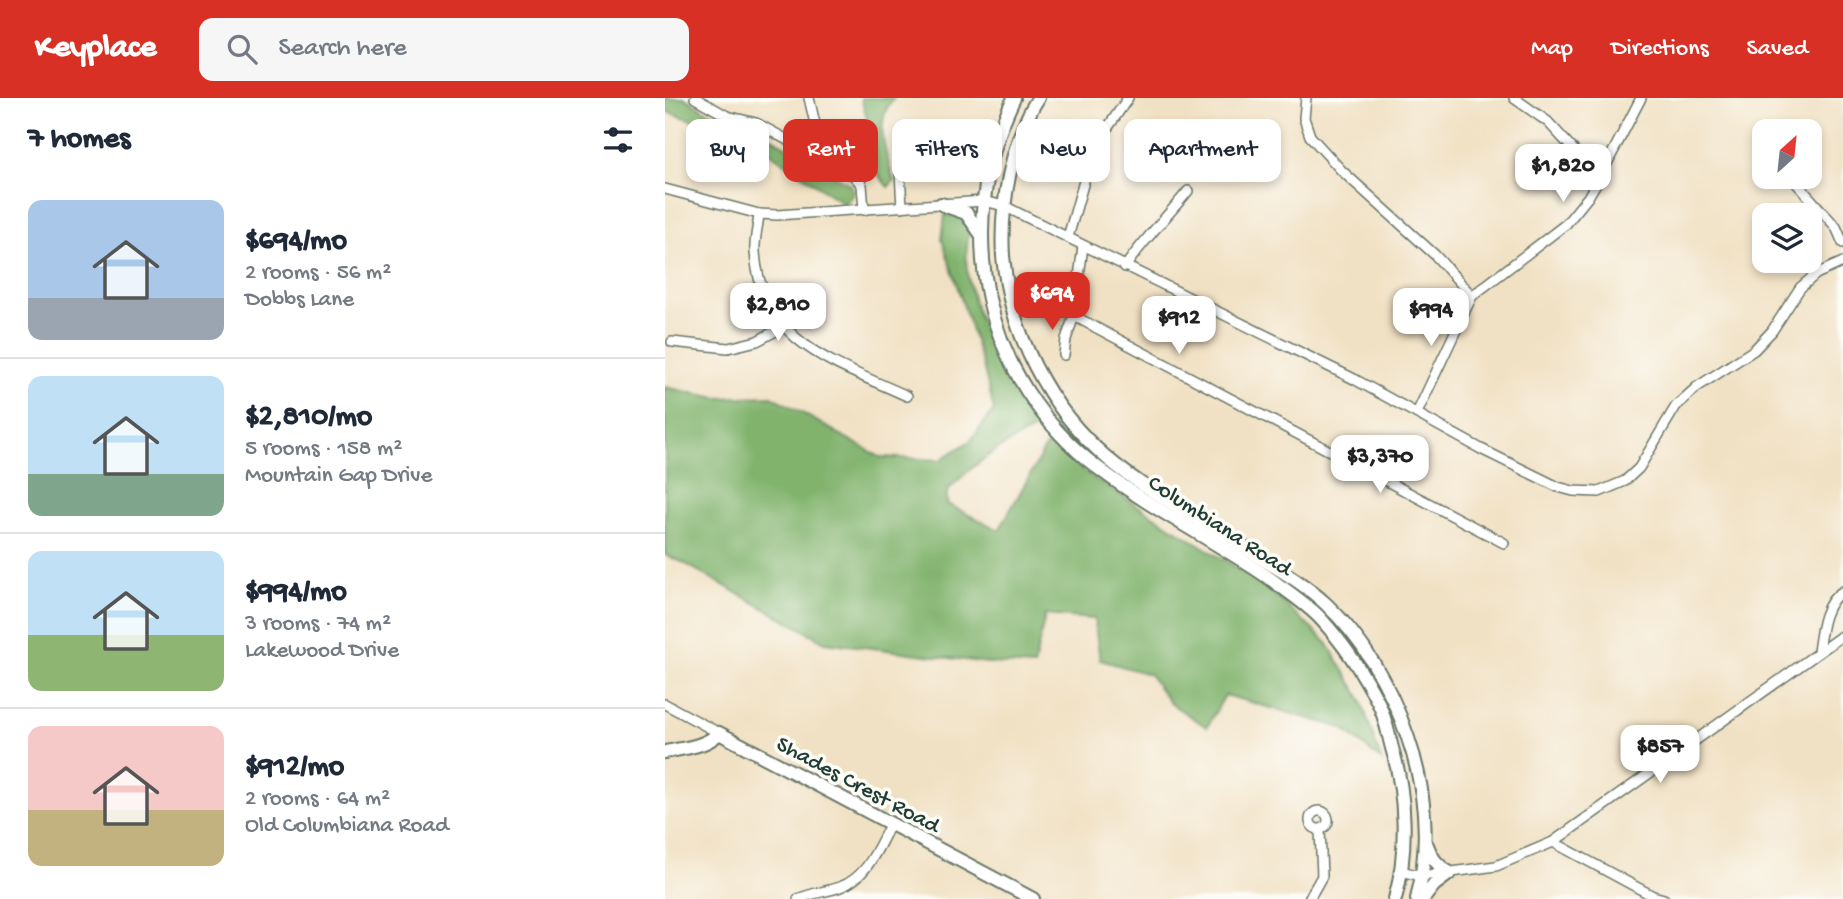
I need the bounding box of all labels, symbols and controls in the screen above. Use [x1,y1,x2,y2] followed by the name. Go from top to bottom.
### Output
[199,18,689,81] search box
[35,30,157,68] text: Keyplace
[223,30,261,68] icon: search
[279,34,407,65] text: Search here
[1531,35,1573,64] text: Map
[1611,35,1709,64] text: Directions
[1747,35,1808,64] text: Saved
[686,119,769,182] chip: Buy
[783,119,878,182] chip: Rent
[892,119,1002,182] chip: Filters
[1016,119,1110,182] chip: New
[1124,119,1281,182] chip: Apartment
[1752,119,1822,189] north arrow
[1752,119,1822,273] map controls
[599,121,637,159] icon: filters
[28,123,130,158] text: 7 homes
[1506,144,1620,204] pin: $1,820
[1531,153,1595,180] text: $1,820
[1752,203,1822,273] button: layers
[245,225,347,260] text: $694/mo
[84,228,168,312] icon: home
[245,260,391,287] text: 2 rooms · 56 m²
[1011,272,1093,332] pin: $694
[1030,281,1074,308] text: $694
[721,284,835,343] pin: $2,810
[245,287,354,314] text: Dobbs Lane
[1390,288,1472,348] pin: $994
[746,292,810,319] text: $2,810
[1138,296,1220,356] pin: $912
[1409,297,1453,324] text: $994
[1158,305,1200,332] text: $912
[245,401,372,436] text: $2,810/mo
[84,404,168,488] icon: home
[245,436,402,463] text: 5 rooms · 158 m²
[1323,436,1437,495] pin: $3,370
[1347,444,1413,471] text: $3,370
[245,463,432,490] text: Mountain Gap Drive
[1142,470,1297,584] street label: Columbiana Road
[245,576,347,611] text: $994/mo
[84,579,168,663] icon: home
[245,611,391,638] text: 3 rooms · 74 m²
[245,638,399,665] text: Lakewood Drive
[1619,726,1701,785] pin: $857
[771,732,945,841] street label: Shades Crest Road
[1637,734,1684,761] text: $857
[245,751,344,786] text: $912/mo
[84,754,168,838] icon: home
[245,786,390,813] text: 2 rooms · 64 m²
[245,813,449,840] text: Old Columbiana Road

